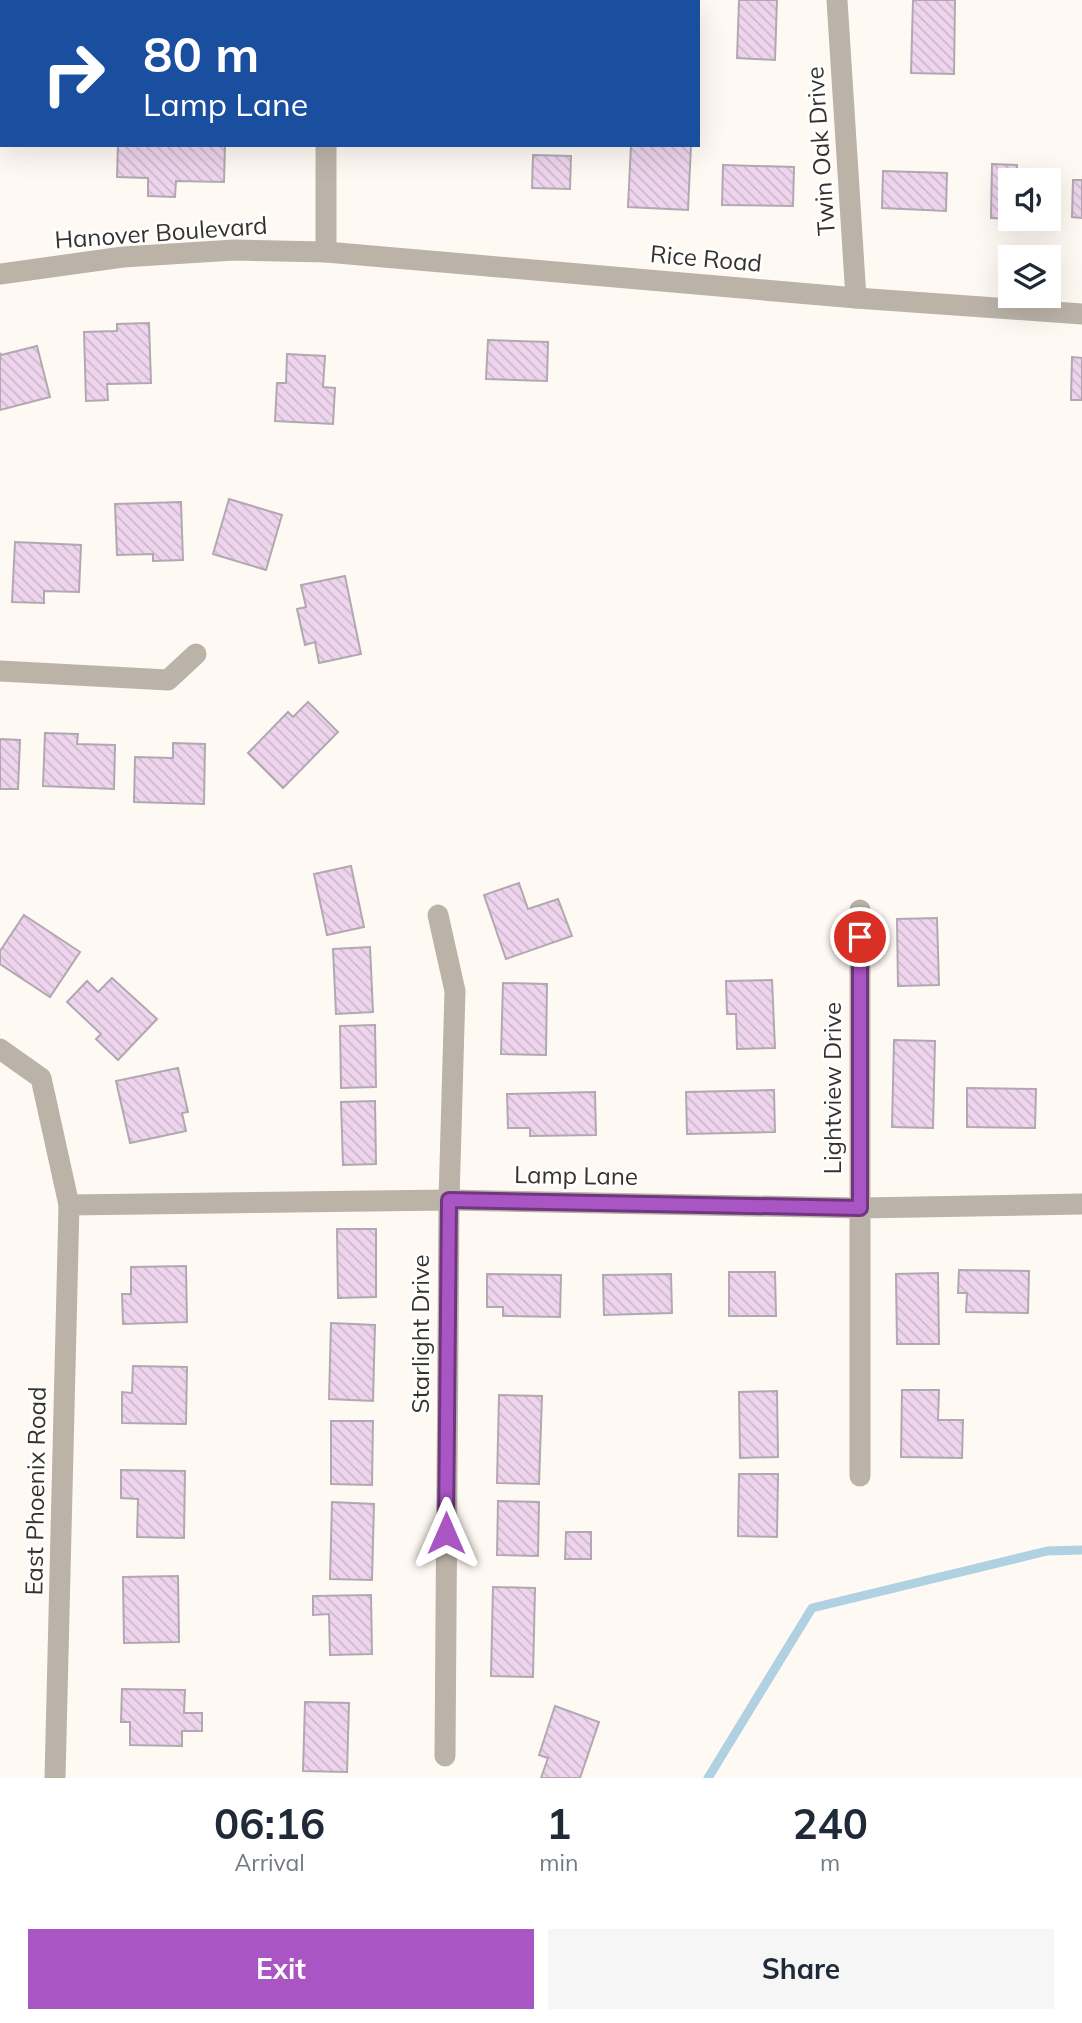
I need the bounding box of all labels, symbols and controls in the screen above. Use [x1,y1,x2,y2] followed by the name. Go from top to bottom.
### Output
[143,23,259,84] text: 80 m
[28,28,119,119] icon: right
[799,66,841,237] street label: Twin Oak Drive
[143,84,308,124] text: Lamp Lane
[998,168,1061,308] map controls
[998,168,1061,231] button: sound
[53,210,268,254] street label: Hanover Boulevard
[649,238,763,278] street label: Rice Road
[998,245,1061,308] button: layers
[830,907,890,967] pin
[841,918,879,956] icon: arrive
[817,1002,847,1174] street label: Lightview Drive
[514,1159,638,1191] street label: Lamp Lane
[405,1254,435,1414] street label: Starlight Drive
[18,1386,52,1596] street label: East Phoenix Road
[409,1496,483,1570] position arrow
[214,1797,325,1850] text: 06:16
[546,1797,571,1850] text: 1
[792,1797,868,1850] text: 240
[234,1848,305,1877] text: Arrival
[539,1848,578,1877] text: min
[820,1848,840,1877] text: m
[28,1929,534,2009] button: Exit
[548,1929,1054,2009] button: Share

